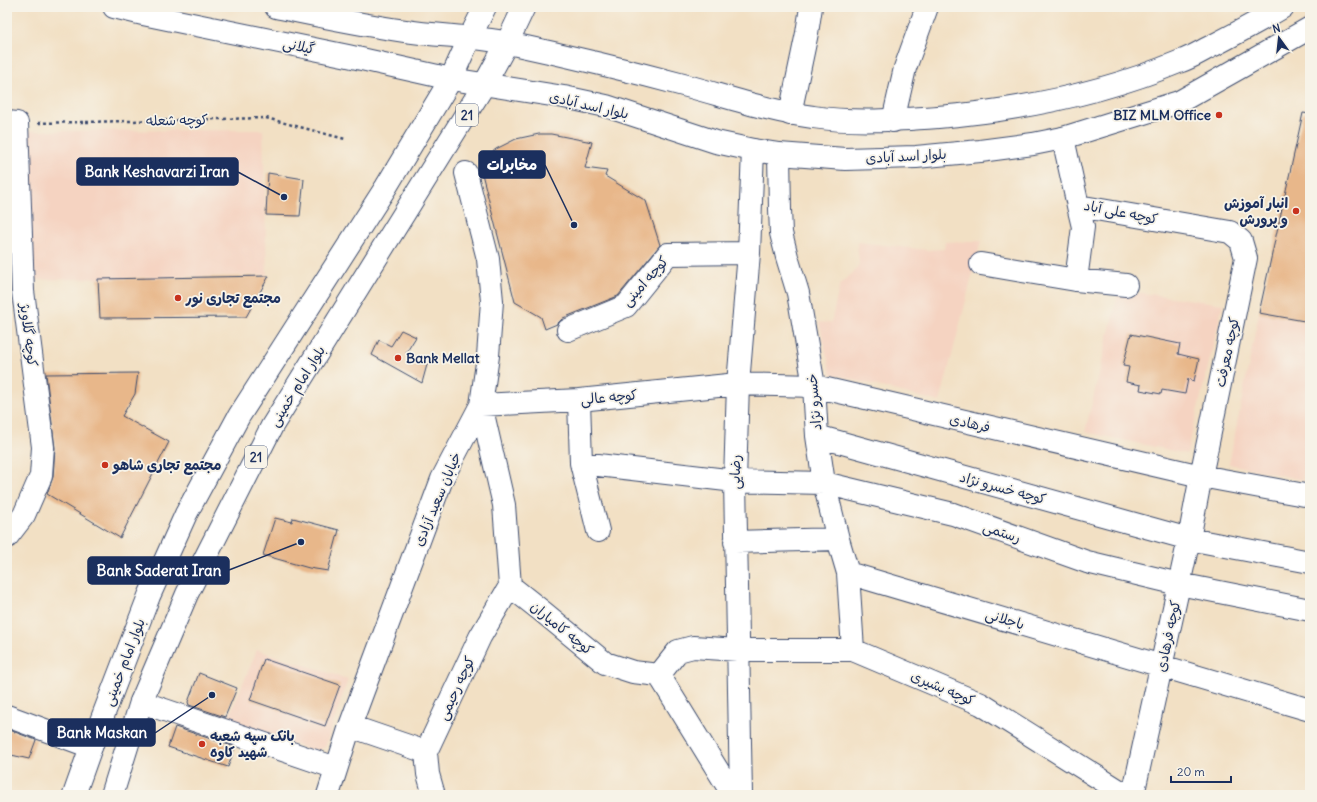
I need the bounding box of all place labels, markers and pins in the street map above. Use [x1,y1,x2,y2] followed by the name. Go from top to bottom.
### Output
[1113,106,1211,124] place label: BIZ MLM Office
[1214,110,1224,120] marker: BIZ MLM Office
[479,151,545,178] callout: مخابرات
[77,158,238,185] callout: Bank Keshavarzi Iran
[1224,194,1288,228] place label: انبار آموزش و پرورش
[1291,206,1301,216] marker: انبار آموزش و پرورش
[185,289,281,308] place label: مجتمع تجاری نور
[173,293,183,303] marker: مجتمع تجاری نور
[406,349,480,367] place label: Bank Mellat
[393,353,403,363] marker: Bank Mellat
[112,456,221,475] place label: مجتمع تجاری شاهو
[100,460,110,470] marker: مجتمع تجاری شاهو
[88,557,229,584] callout: Bank Saderat Iran
[48,719,155,746] callout: Bank Maskan
[210,727,294,761] place label: بانک سپه شعبه شهید کاوه
[197,739,207,749] marker: بانک سپه شعبه شهید کاوه

